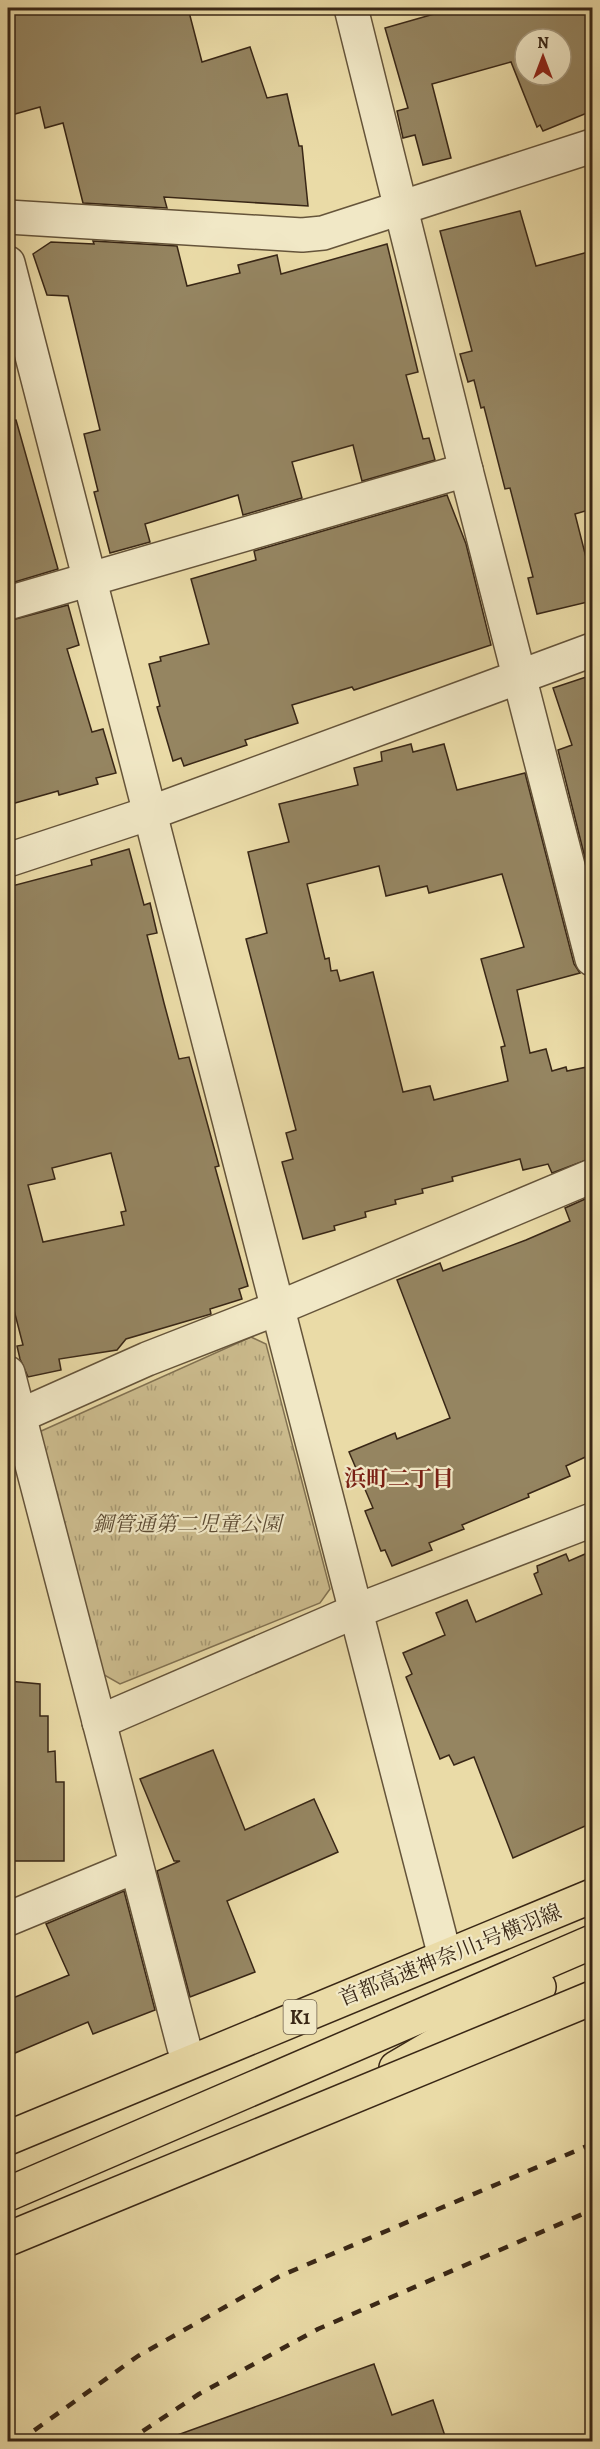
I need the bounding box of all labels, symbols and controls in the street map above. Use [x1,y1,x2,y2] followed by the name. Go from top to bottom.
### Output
[513,27,573,87] north arrow
[537,32,549,54] text: N
[344,1464,454,1494] district label: 浜町二丁目
[93,1510,284,1538] park label: 鋼管通第二児童公園
[334,1897,566,2013] street label: 首都高速神奈川1号横羽線
[284,2000,316,2034] road number: K1

